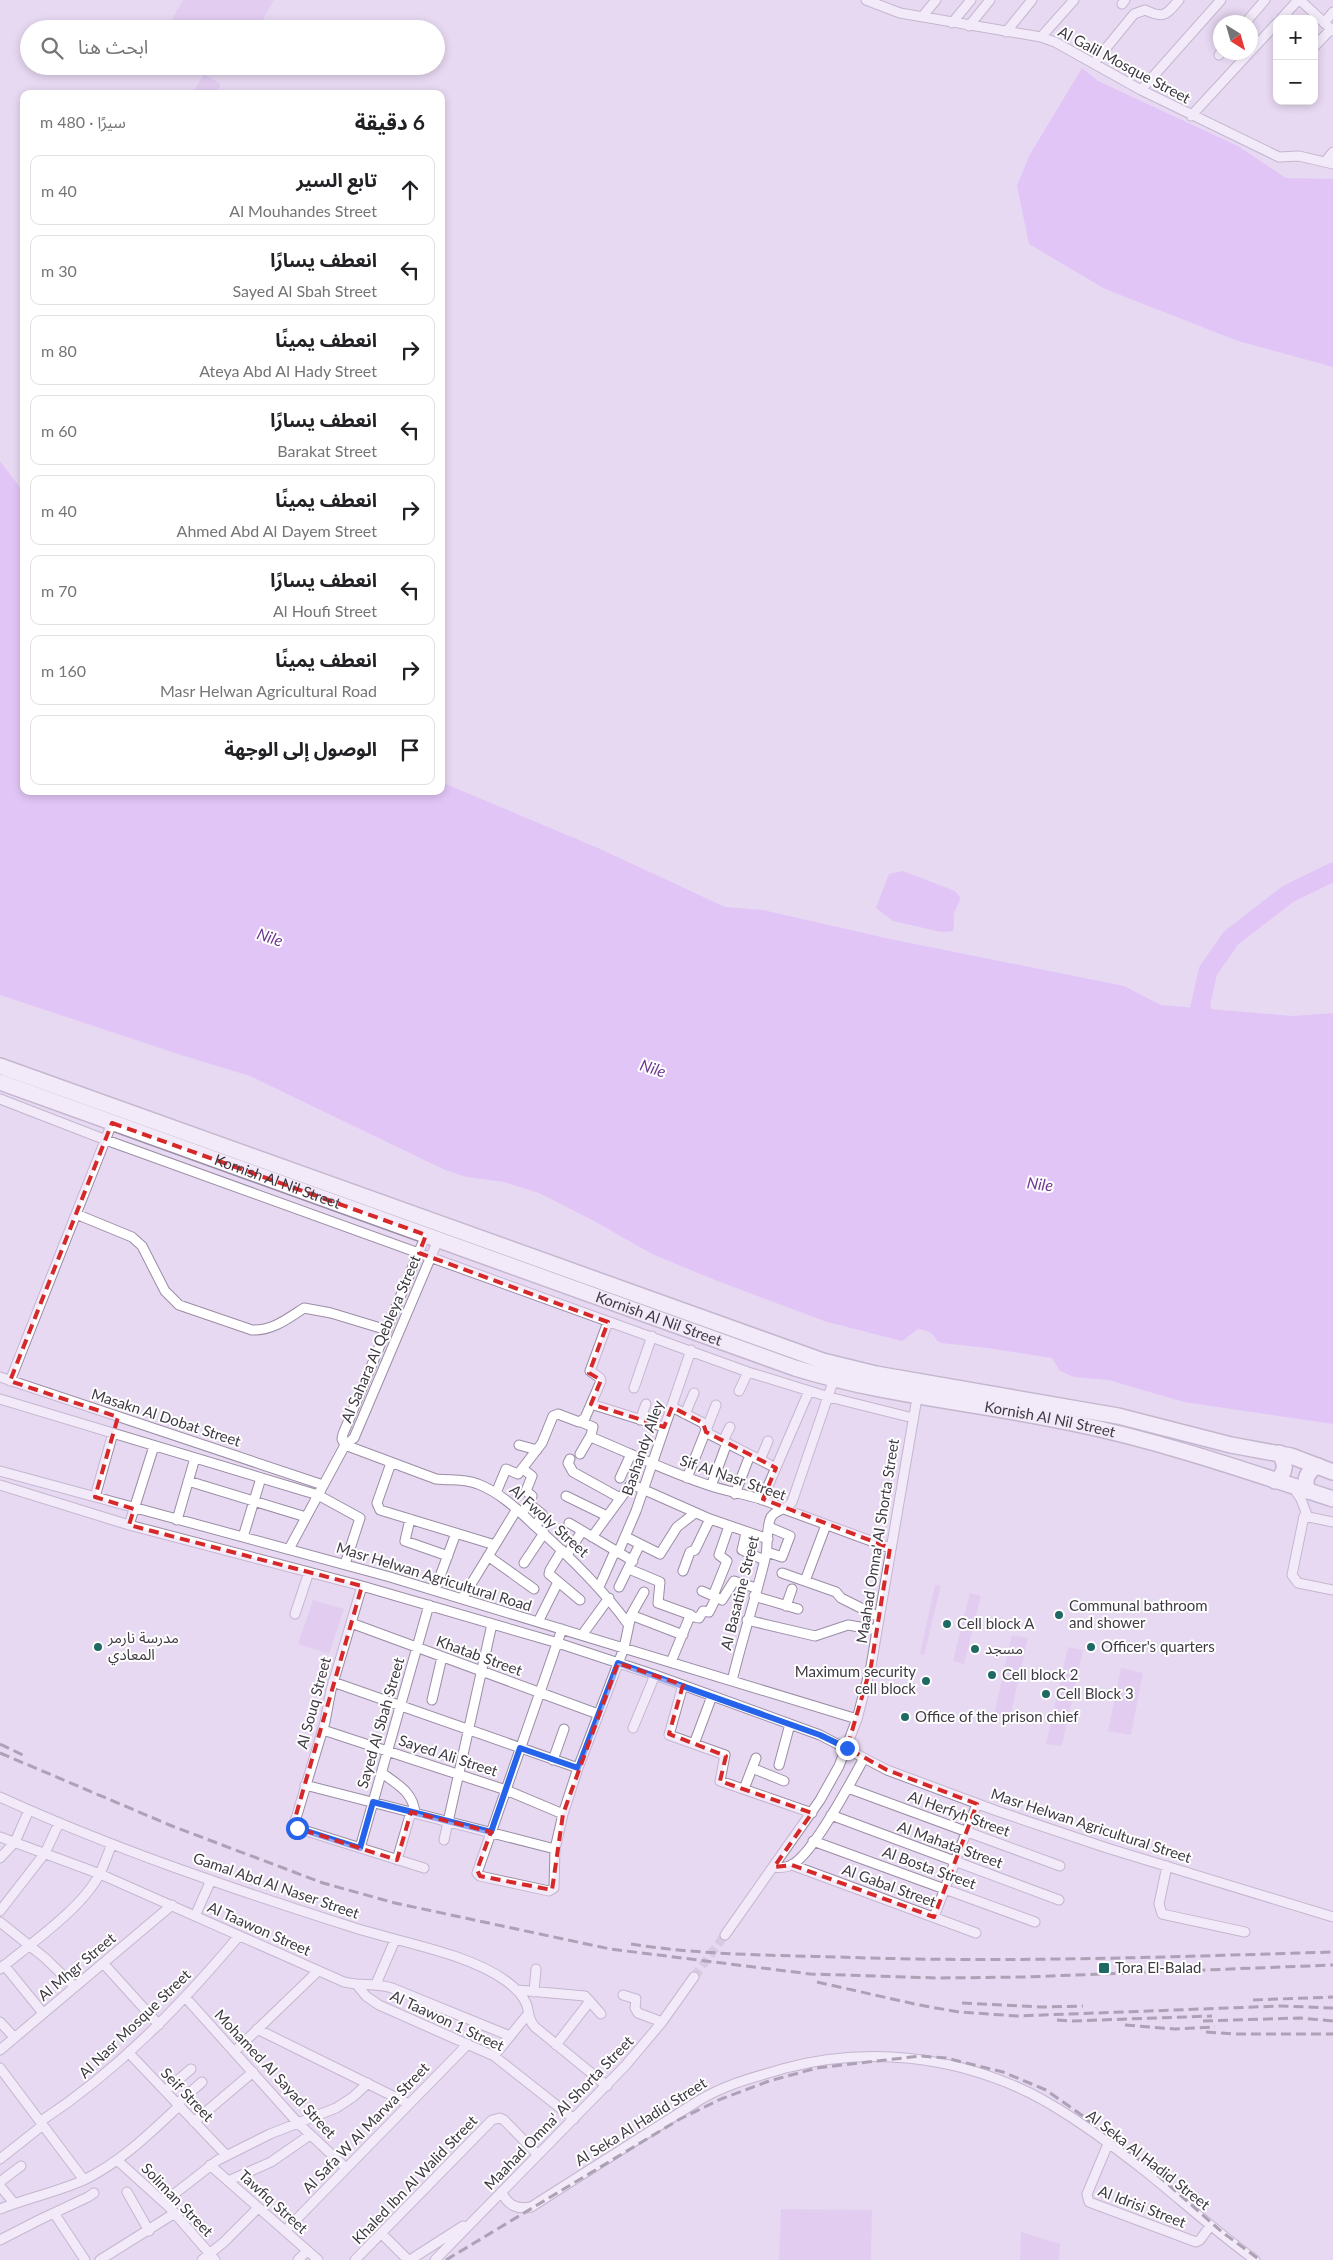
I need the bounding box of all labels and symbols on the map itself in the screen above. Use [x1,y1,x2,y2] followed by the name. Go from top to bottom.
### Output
[1213,15,1258,60] north arrow
[1055,22,1194,107] street label: Al Galil Mosque Street
[255,923,286,950] water label: Nile
[638,1054,669,1081] water label: Nile
[212,1150,344,1212] street label: Kornish Al Nil Street
[1026,1172,1055,1195] water label: Nile
[337,1252,424,1425] street label: Al Sahara Al Qebleya Street
[593,1287,725,1349] street label: Kornish Al Nil Street
[89,1384,244,1450] street label: Masakn Al Dobat Street
[617,1397,667,1498] street label: Bashandy Alley
[983,1397,1118,1441] street label: Kornish Al Nil Street
[852,1437,902,1644] street label: Maahad Omna' Al Shorta Street
[678,1450,789,1504] street label: Sif Al Nasr Street
[506,1480,593,1561] street label: Al Fwoly Street
[716,1533,762,1652] street label: Al Basatine Street
[334,1538,534,1614] street label: Masr Helwan Agricultural Road
[1069,1596,1208,1631] place label: Communal bathroom and shower
[1053,1609,1065,1621] marker: Communal bathroom and shower
[957,1614,1035,1632] place label: Cell block A
[941,1618,953,1630] marker: Cell block A
[107,1628,179,1666] place label: مدرسة نارمر المعادي
[434,1631,525,1679] street label: Khatab Street
[1101,1637,1215,1655] place label: Officer's quarters
[985,1639,1023,1657] place label: مسجد
[92,1641,104,1653] marker: مدرسة نارمر المعادي
[1085,1641,1097,1653] marker: Officer's quarters
[969,1643,981,1655] marker: مسجد
[292,1654,334,1751] street label: Al Souq Street
[353,1654,408,1790] street label: Sayed Al Sbah Street
[795,1662,916,1697] place label: Maximum security cell block
[1002,1665,1078,1683] place label: Cell block 2
[986,1669,998,1681] marker: Cell block 2
[920,1675,932,1687] marker: Maximum security cell block
[1056,1684,1134,1702] place label: Cell Block 3
[1040,1688,1052,1700] marker: Cell Block 3
[915,1707,1079,1725] place label: Office of the prison chief
[899,1711,911,1723] marker: Office of the prison chief
[397,1731,501,1780] street label: Sayed Ali Street
[836,1737,859,1760] route end
[989,1784,1194,1866] street label: Masr Helwan Agricultural Street
[906,1786,1013,1840] street label: Al Herfyh Street
[286,1817,309,1840] route start
[895,1817,1006,1872] street label: Al Mahata Street
[880,1842,979,1893] street label: Al Bosta Street
[191,1848,362,1922] street label: Gamal Abd Al Naser Street
[840,1860,939,1911] street label: Al Gabal Street
[205,1897,314,1959] street label: Al Taawon Street
[34,1928,119,2004] street label: Al Mhgr Street
[1115,1958,1201,1976] place label: Tora El-Balad
[1097,1961,1111,1975] marker: Tora El-Balad
[75,1965,194,2081] street label: Al Nasr Mosque Street
[388,1986,508,2055] street label: Al Taawon 1 Street
[211,2005,341,2142] street label: Mohamed Al Sayad Street
[480,2031,637,2193] street label: Maahad Omna' Al Shorta Street
[298,2058,433,2196] street label: Al Safa W Al Marwa Street
[158,2064,218,2125] street label: Seif Street
[571,2073,710,2169] street label: Al Seka Al Hadid Street
[1083,2105,1214,2213] street label: Al Seka Al Hadid Street
[348,2111,481,2247] street label: Khaled Ibn Al Walid Street
[138,2159,218,2240] street label: Soliman Street
[235,2166,312,2237] street label: Tawfiq Street
[1096,2181,1189,2231] street label: Al Idrisi Street

